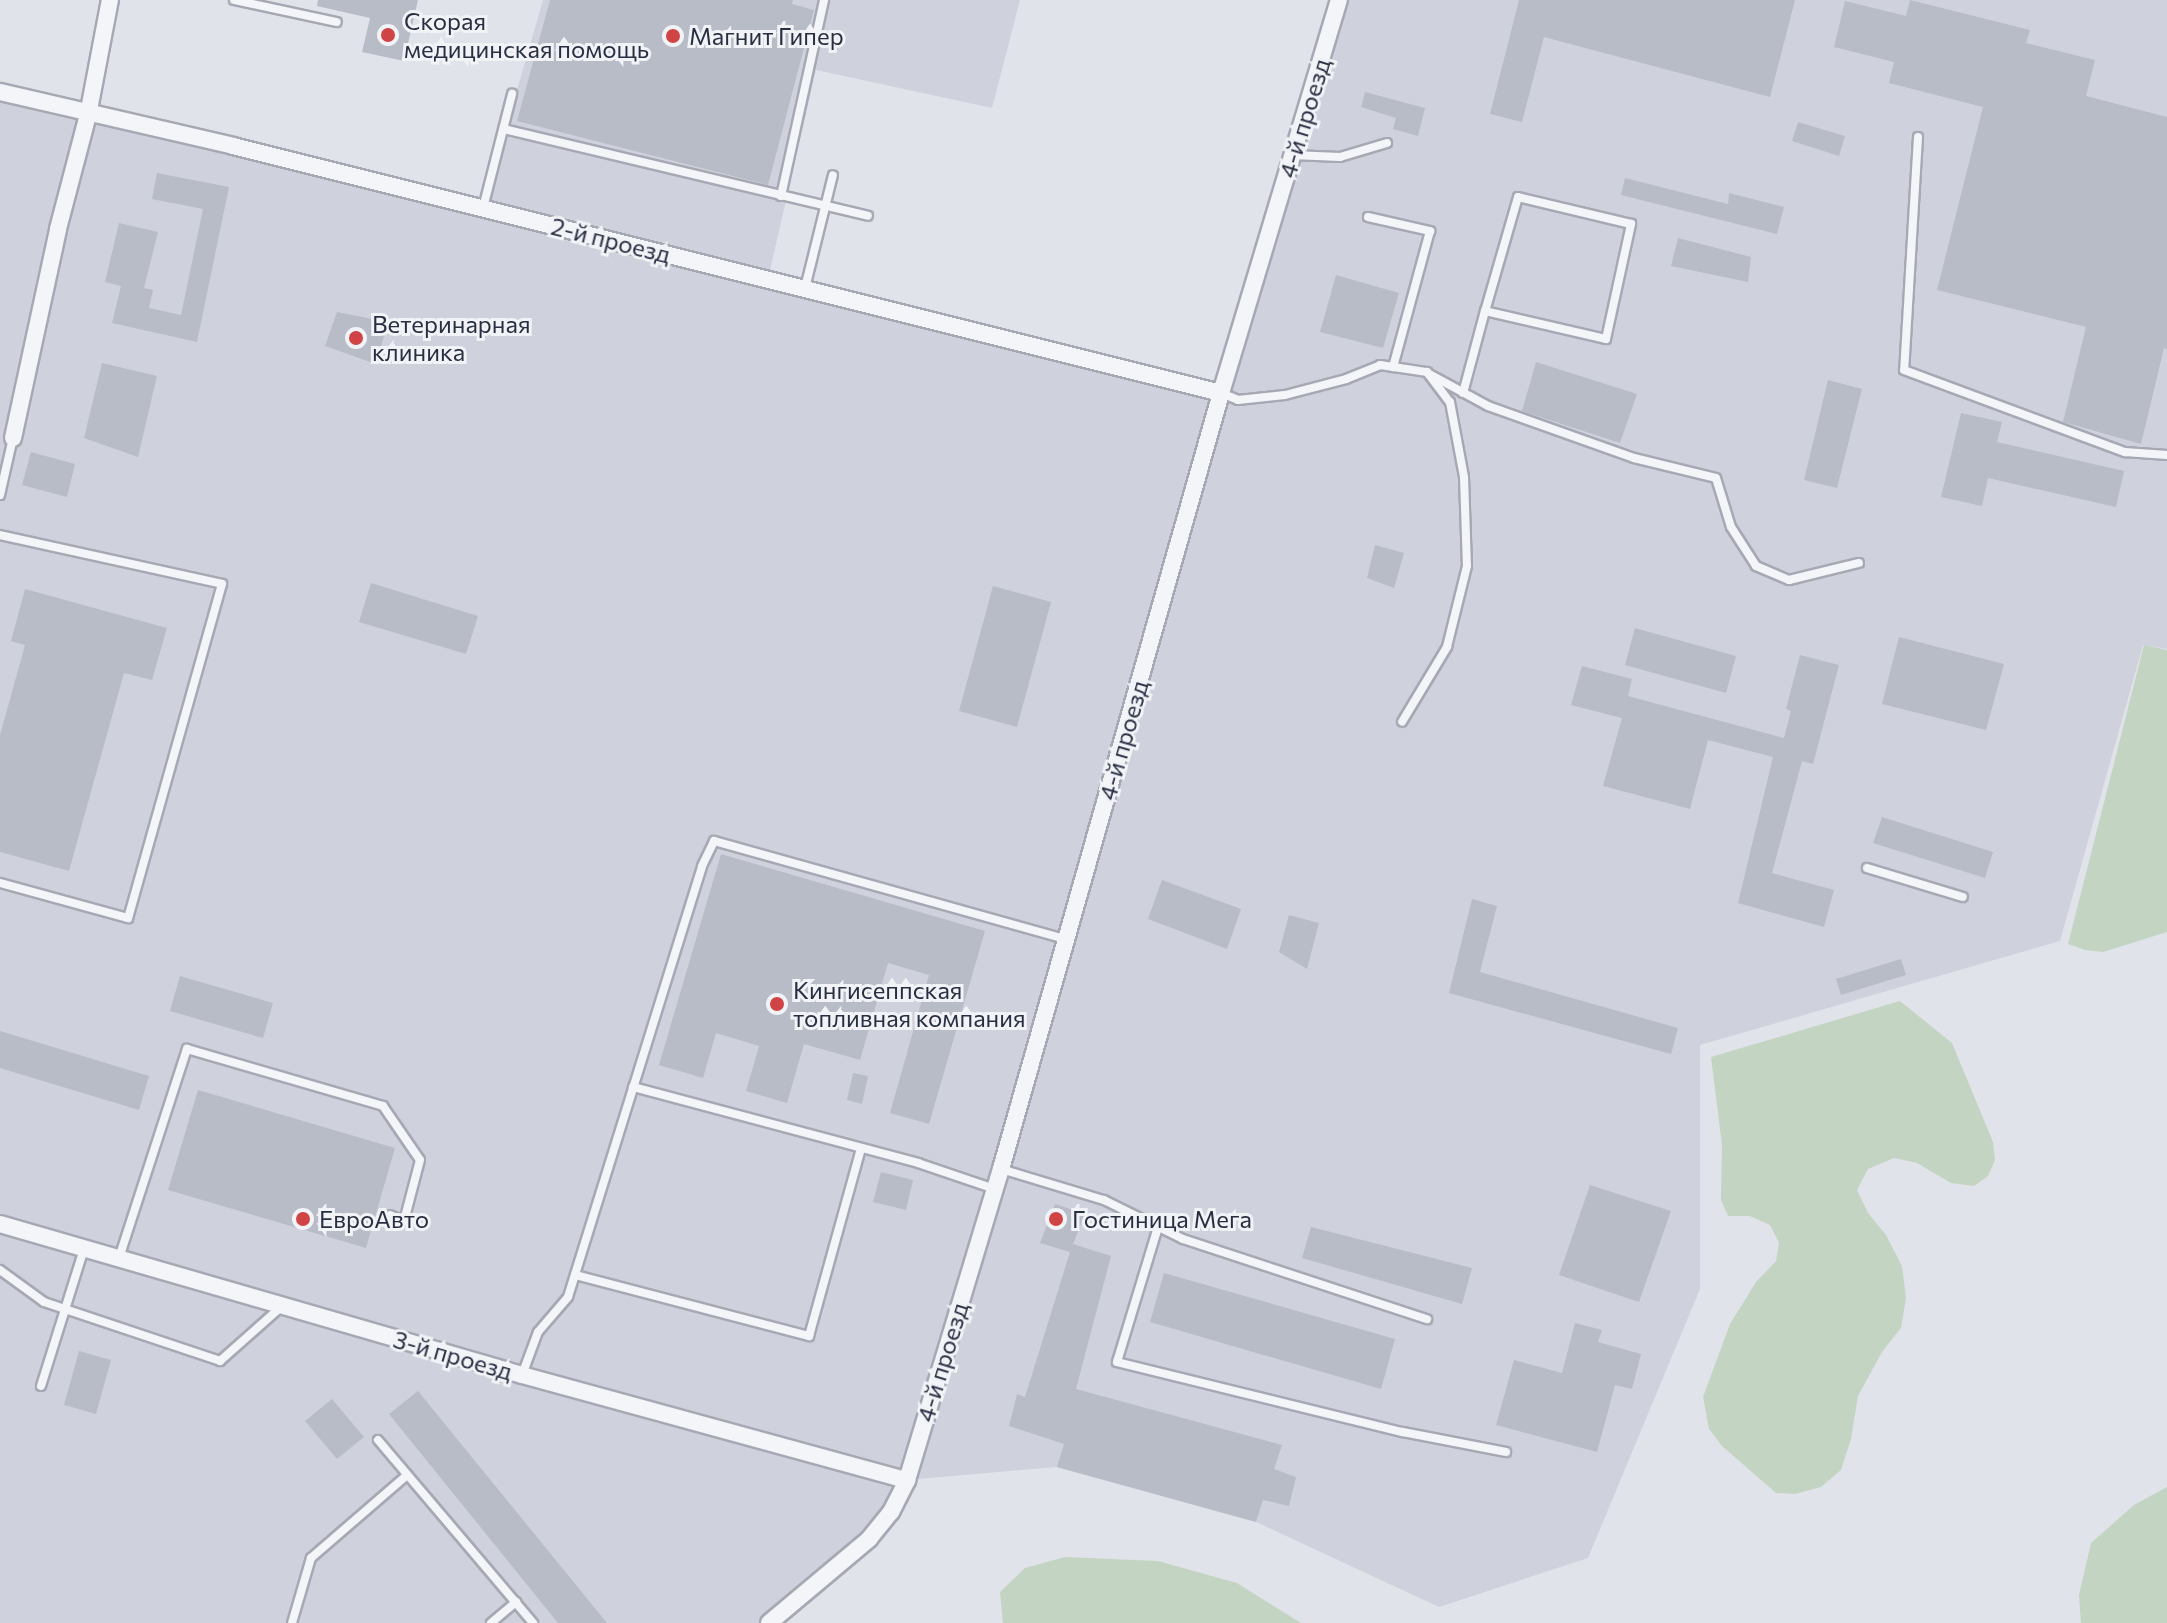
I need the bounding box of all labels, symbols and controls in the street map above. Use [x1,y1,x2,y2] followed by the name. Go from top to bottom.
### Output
[404,7,649,63] place label: Скорая медицинская помощь
[689,22,844,50] place label: Магнит Гипер
[379,26,397,44] marker: Скорая медицинская помощь
[664,27,682,45] marker: Магнит Гипер
[1272,55,1336,181] street label: 4-й проезд
[548,211,674,269] street label: 2-й проезд
[372,310,531,366] place label: Ветеринарная клиника
[347,329,365,347] marker: Ветеринарная клиника
[1092,677,1154,803] street label: 4-й проезд
[793,976,1026,1032] place label: Кингисеппская топливная компания
[768,995,786,1013] marker: Кингисеппская топливная компания
[319,1205,429,1233] place label: ЕвроАвто
[1072,1205,1252,1233] place label: Гостиница Мега
[294,1210,312,1228] marker: ЕвроАвто
[1047,1210,1065,1228] marker: Гостиница Мега
[910,1299,974,1425] street label: 4-й проезд
[390,1324,516,1386] street label: 3-й проезд

